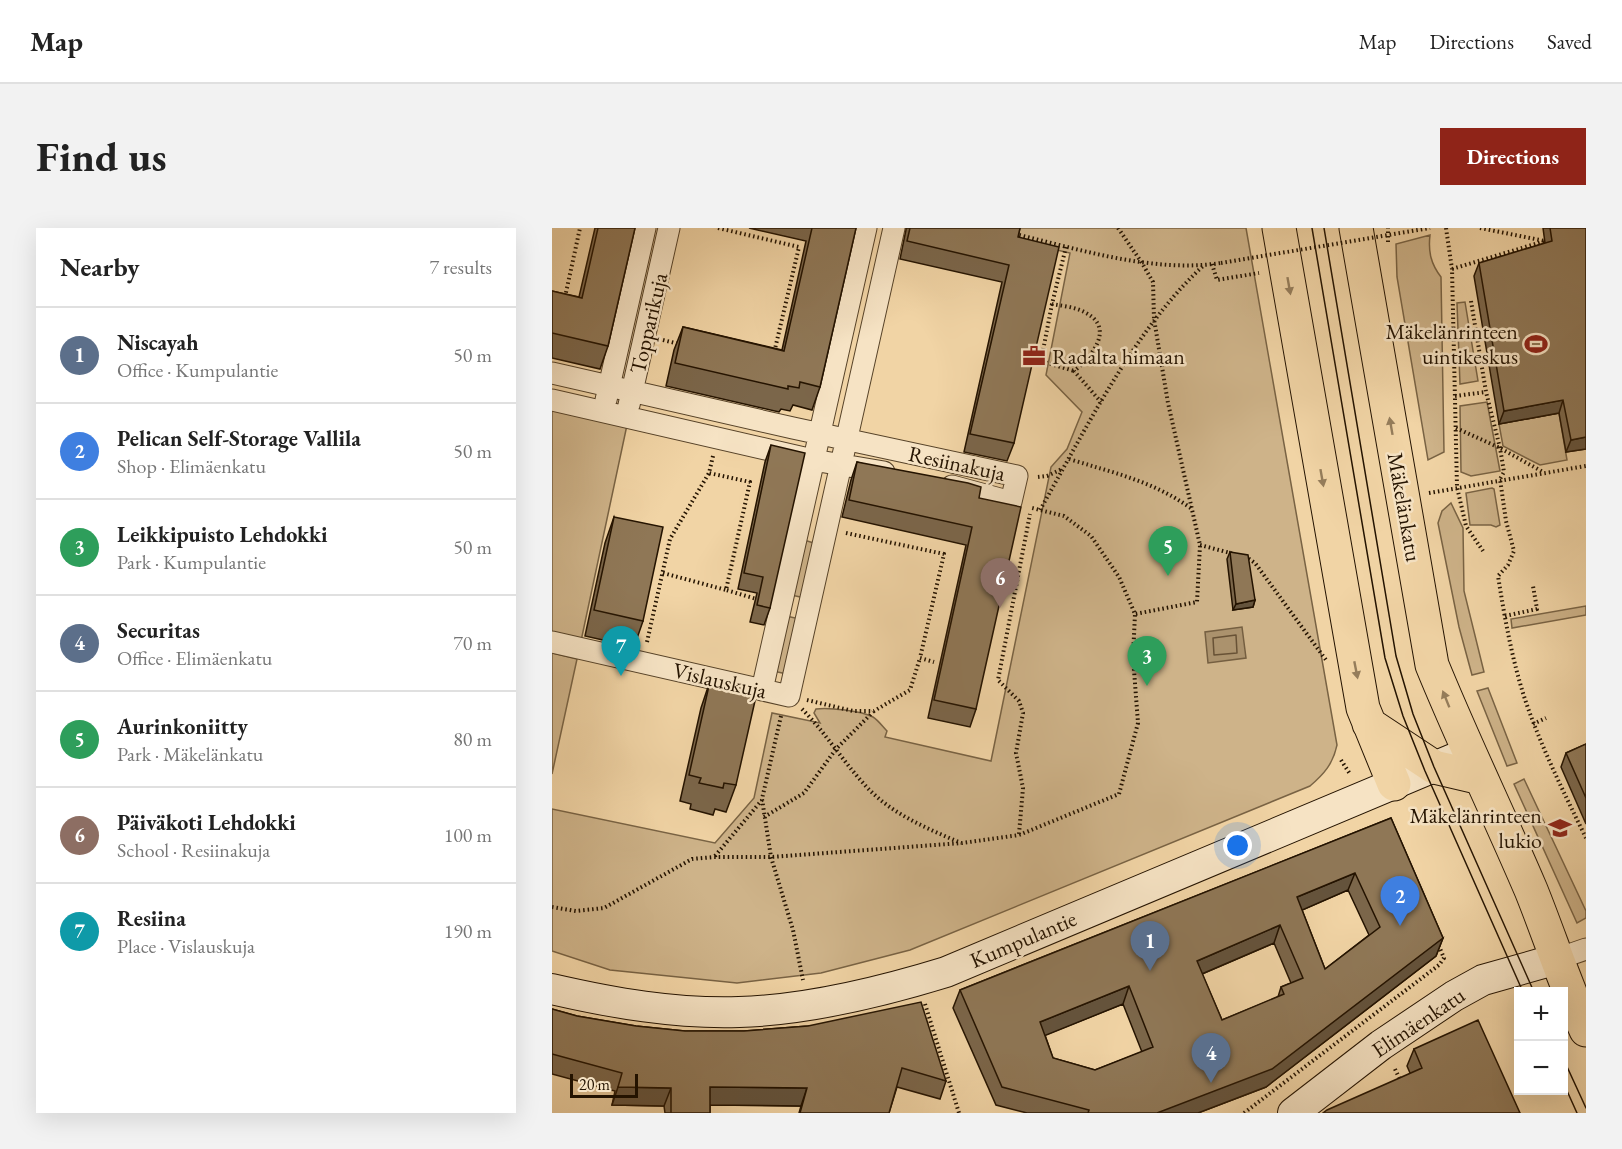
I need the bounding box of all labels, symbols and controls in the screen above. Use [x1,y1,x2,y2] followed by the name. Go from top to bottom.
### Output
[30,23,83,59] text: Map
[1359,28,1396,55] text: Map
[1429,28,1514,55] text: Directions
[1547,28,1592,55] text: Saved
[1440,128,1586,185] button: Directions
[36,129,167,184] text: Find us
[60,250,140,284] text: Nearby
[429,254,492,280] text: 7 results
[623,270,674,377] street label: Topparikuja
[1284,276,1293,295] one-way arrow
[1385,317,1518,371] place label: Mäkelänrinteen uintikeskus
[117,328,199,357] text: Niscayah
[1523,331,1549,357] sports icon: Mäkelänrinteen uintikeskus
[74,342,85,368] text: 1
[453,342,492,368] text: 50 m
[1052,342,1185,371] place label: Radalta himaan
[1021,343,1047,369] office icon: Radalta himaan
[117,357,278,383] text: Office · Kumpulantie
[1386,417,1395,436] one-way arrow
[117,424,361,453] text: Pelican Self-Storage Vallila
[74,438,85,464] text: 2
[453,438,492,464] text: 50 m
[906,439,1008,488] street label: Resiinakuja
[1381,450,1428,564] street label: Mäkelänkatu
[117,453,266,479] text: Shop · Elimäenkatu
[1318,468,1327,487] one-way arrow
[117,520,327,549] text: Leikkipuisto Lehdokki
[1148,526,1188,576] pin: 5
[74,534,85,560] text: 3
[453,534,492,560] text: 50 m
[117,549,266,575] text: Park · Kumpulantie
[980,558,1020,608] pin: 6
[117,616,200,645] text: Securitas
[602,626,640,676] pin: 7
[74,630,85,656] text: 4
[453,630,492,656] text: 70 m
[1128,636,1166,686] pin: 3
[117,645,272,671] text: Office · Elimäenkatu
[670,656,770,705] street label: Vislauskuja
[1352,661,1361,680] one-way arrow
[1441,690,1450,708] one-way arrow
[117,712,248,741] text: Aurinkoniitty
[74,726,85,752] text: 5
[453,726,492,752] text: 80 m
[117,741,263,767] text: Park · Mäkelänkatu
[1409,801,1542,855] place label: Mäkelänrinteen lukio
[117,808,296,837] text: Päiväkoti Lehdokki
[1547,815,1573,841] school or university icon: Mäkelänrinteen lukio
[74,822,85,848] text: 6
[444,822,492,848] text: 100 m
[1223,831,1252,860] your location
[117,837,270,863] text: School · Resiinakuja
[1380,876,1420,926] pin: 2
[117,904,186,933] text: Resiina
[965,904,1081,975] street label: Kumpulantie
[74,918,85,944] text: 7
[444,918,492,944] text: 190 m
[1130,922,1170,971] pin: 1
[117,933,255,959] text: Place · Vislauskuja
[1366,980,1471,1064] street label: Elimäenkatu
[1514,987,1568,1095] map controls
[1514,987,1568,1041] button: +
[1192,1034,1230,1083] pin: 4
[1514,1041,1568,1095] button: −
[570,1071,638,1098] scale bar
[579,1074,610,1095] text: 20 m

